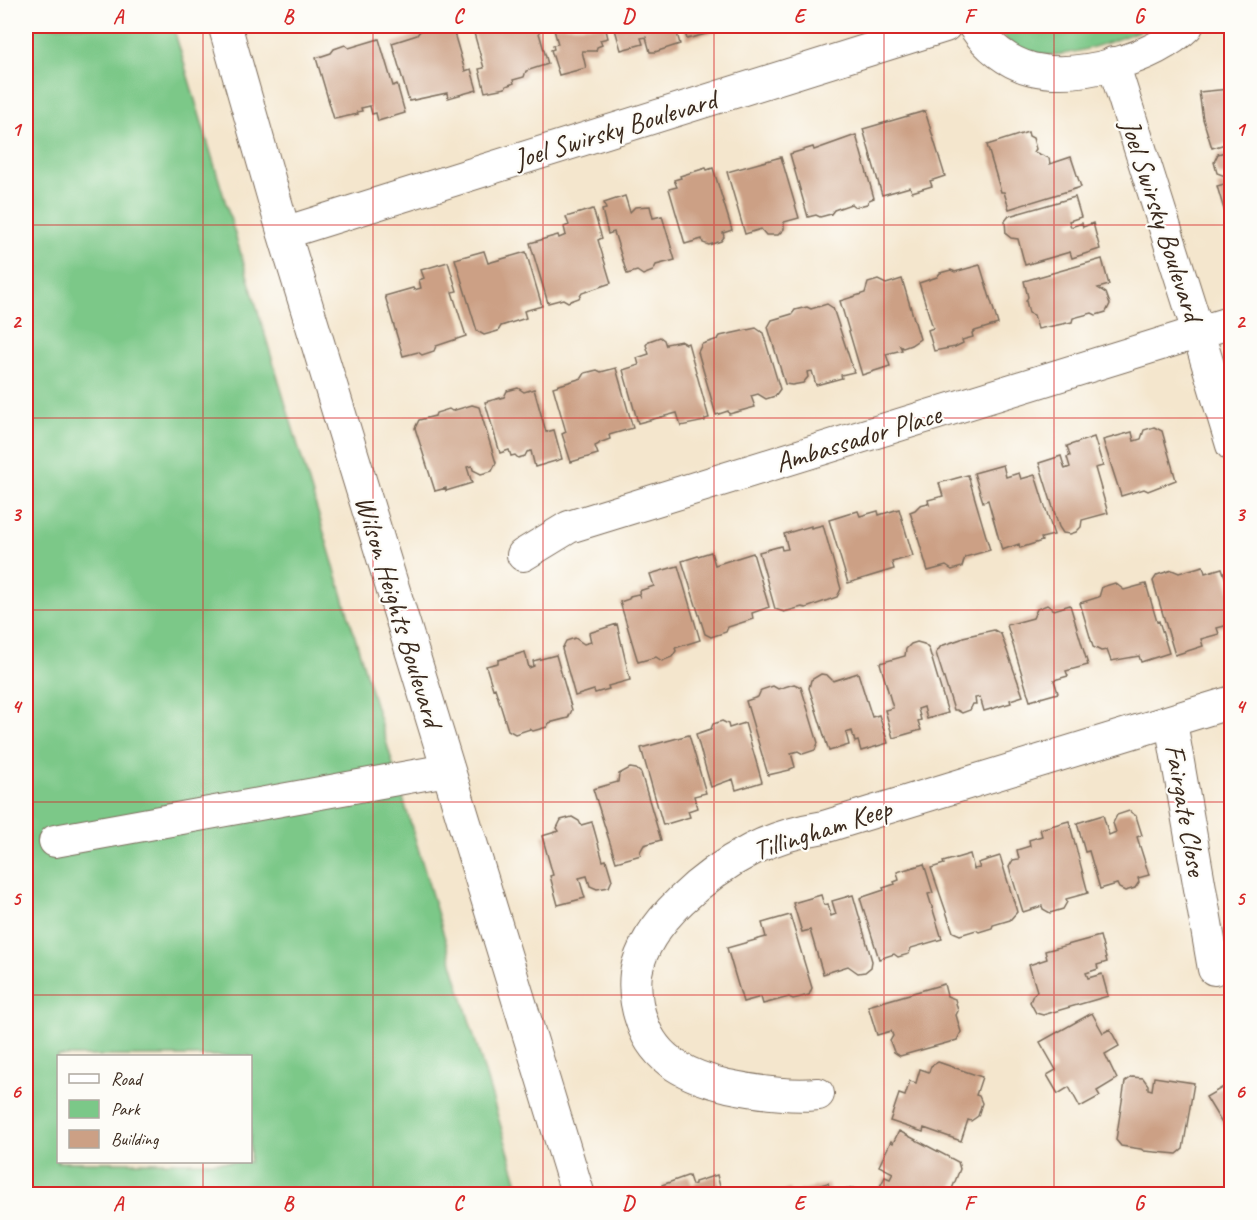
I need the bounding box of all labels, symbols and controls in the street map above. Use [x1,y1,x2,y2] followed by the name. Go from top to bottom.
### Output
[113,4,125,29] text: A
[283,4,295,29] text: B
[453,4,465,29] text: C
[622,4,636,29] text: D
[794,4,808,29] text: E
[964,4,978,29] text: F
[1134,4,1147,29] text: G
[508,80,724,177] street label: Joel Swirsky Boulevard
[1112,113,1212,329] street label: Joel Swirsky Boulevard
[12,117,23,142] text: 1
[1236,117,1247,142] text: 1
[12,309,23,334] text: 2
[1236,309,1247,334] text: 2
[771,396,947,480] street label: Ambassador Place
[347,491,452,734] street label: Wilson Heights Boulevard
[12,502,23,527] text: 3
[1236,502,1247,527] text: 3
[12,694,24,719] text: 4
[1236,694,1248,719] text: 4
[1157,742,1215,880] street label: Fairgate Close
[748,790,897,868] street label: Tillingham Keep
[12,886,23,911] text: 5
[1236,886,1247,911] text: 5
[57,1055,252,1163] legend
[111,1068,144,1090] text: Road
[11,1079,22,1104] text: 6
[1235,1079,1246,1104] text: 6
[111,1098,141,1120] text: Park
[111,1128,160,1150] text: Building
[113,1191,125,1216] text: A
[283,1191,295,1216] text: B
[453,1191,465,1216] text: C
[622,1191,636,1216] text: D
[794,1191,808,1216] text: E
[964,1191,978,1216] text: F
[1134,1191,1147,1216] text: G

